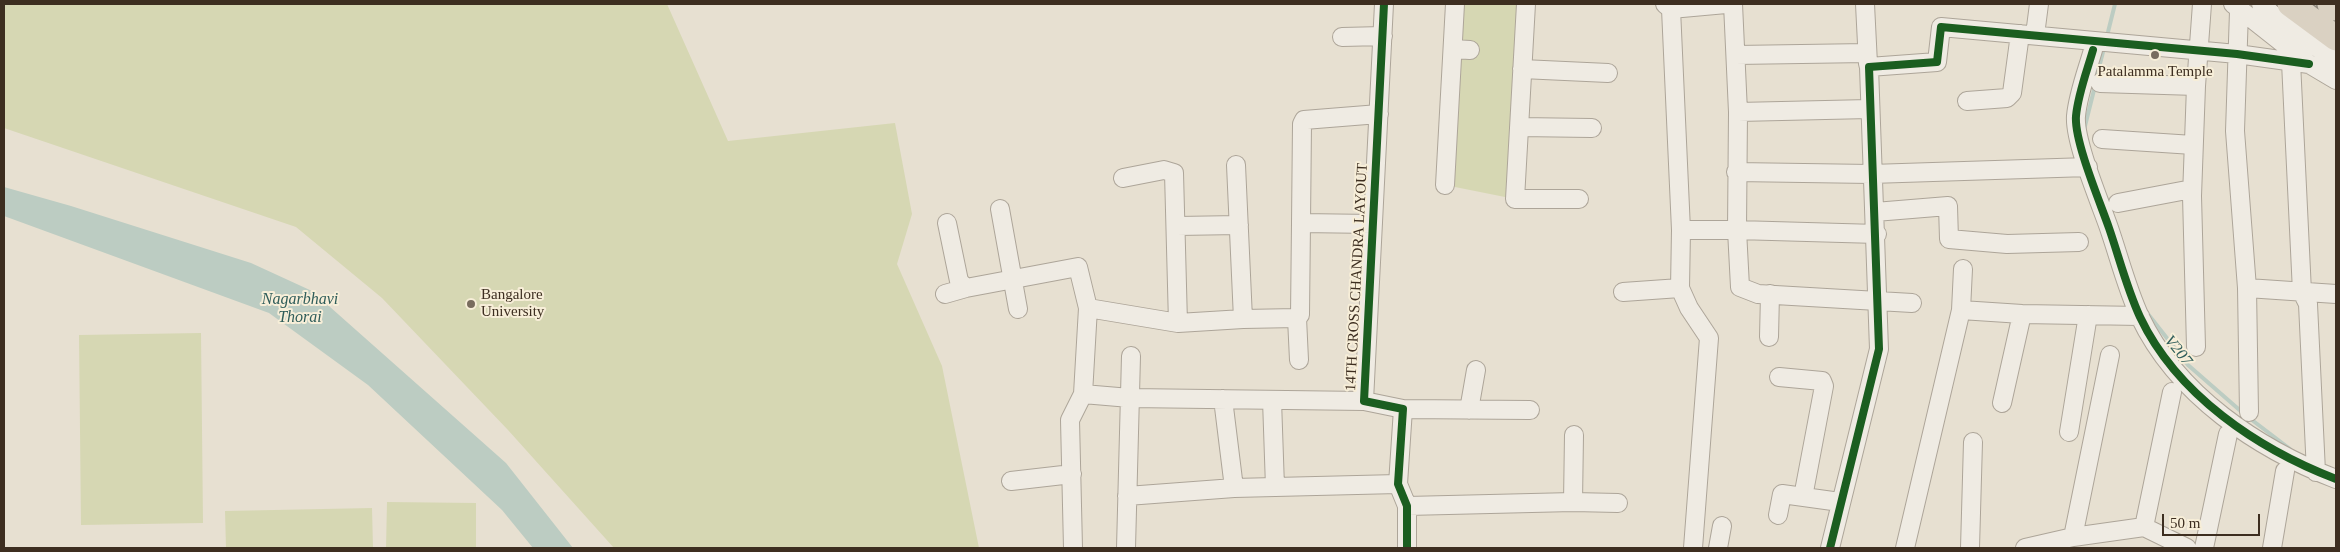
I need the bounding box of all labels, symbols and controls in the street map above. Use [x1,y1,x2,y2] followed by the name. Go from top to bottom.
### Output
[2149,49,2161,61] marker: Patalamma Temple
[2097,63,2213,81] place label: Patalamma Temple
[1342,163,1372,391] street label: 14TH CROSS CHANDRA LAYOUT
[481,286,544,321] place label: Bangalore University
[262,290,338,328] water label: Nagarbhavi Thorai
[465,298,477,310] marker: Bangalore University
[2160,332,2196,370] water label: V207
[2165,504,2262,536] scale bar
[2170,515,2200,531] text: 50 m

